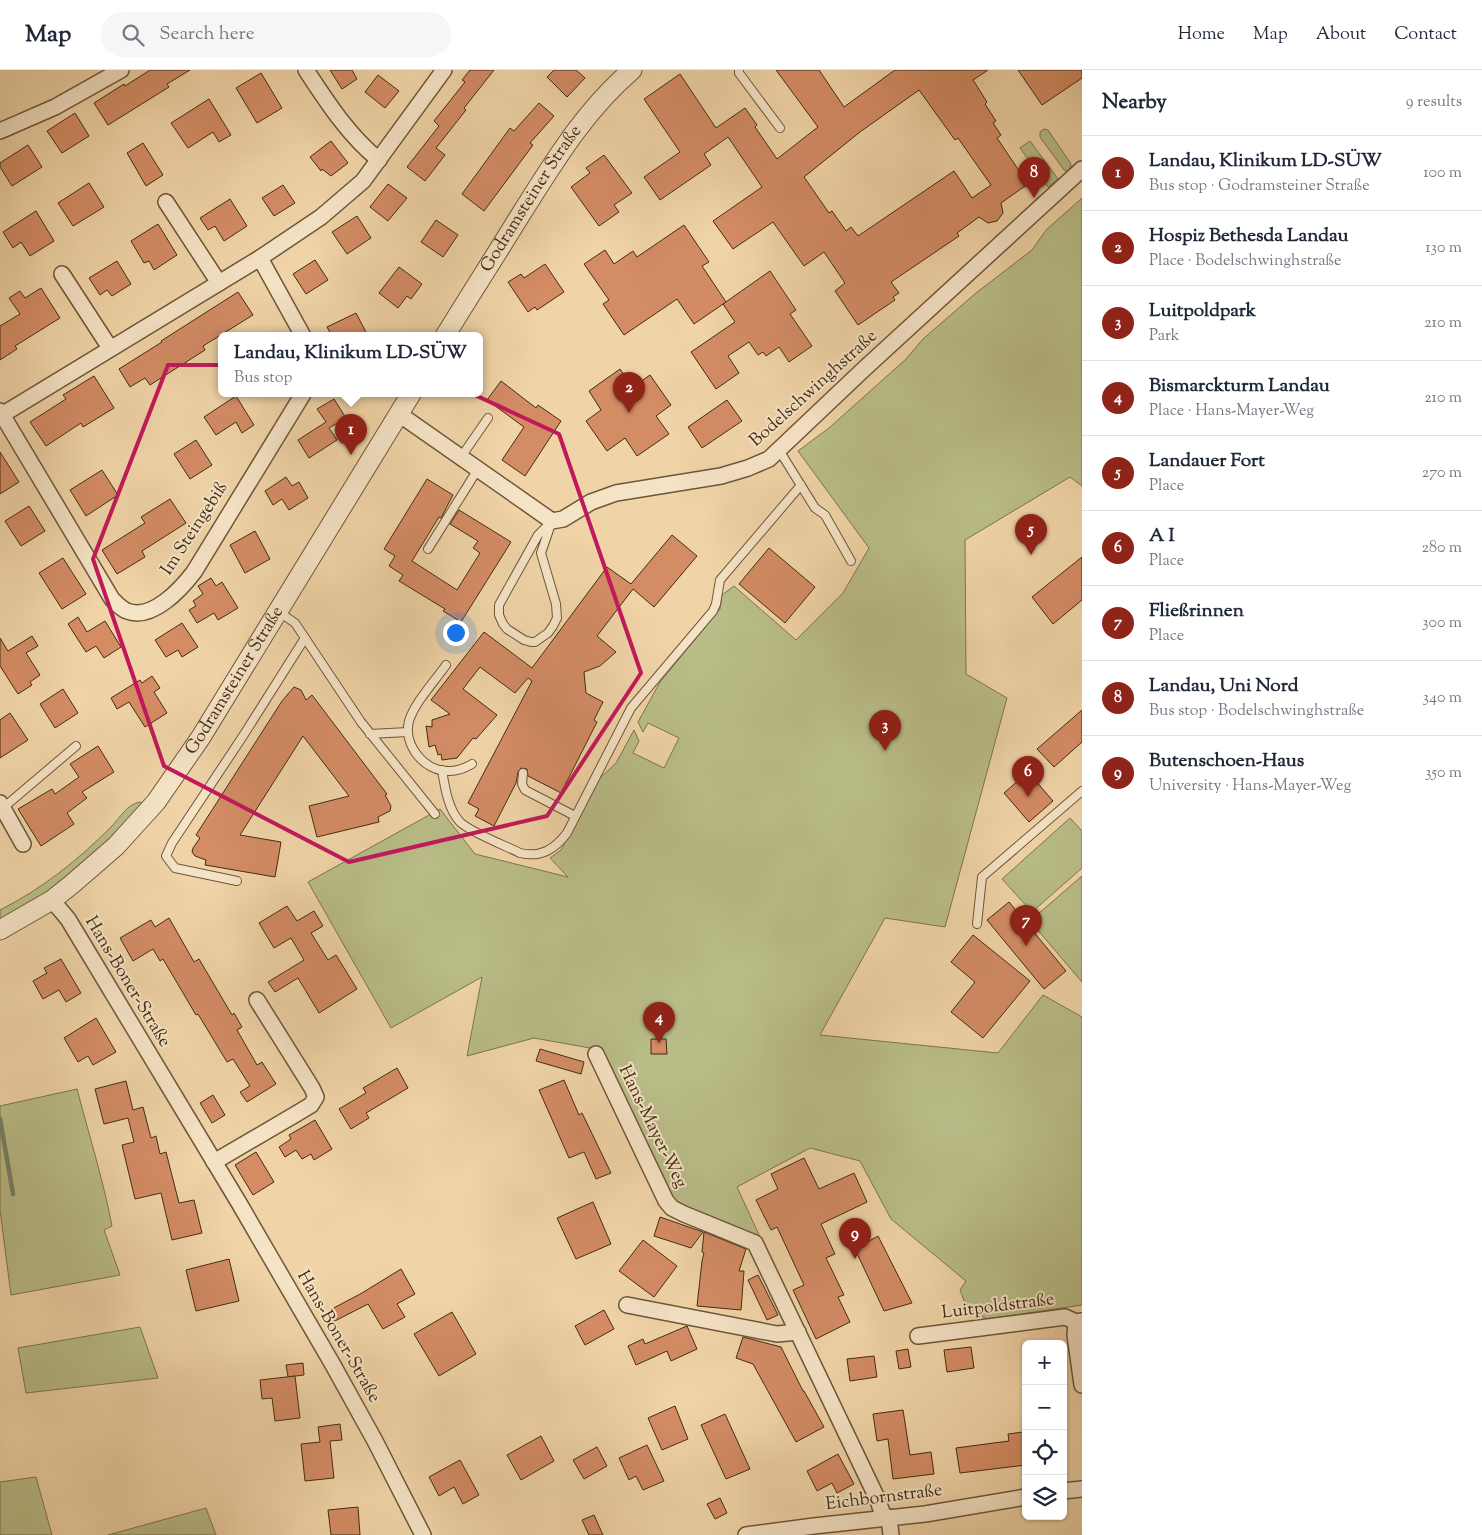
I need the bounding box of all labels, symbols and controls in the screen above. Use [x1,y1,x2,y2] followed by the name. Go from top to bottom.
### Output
[101,12,451,57] search box
[25,18,71,52] text: Map
[119,21,147,49] icon: search
[159,21,255,48] text: Search here
[1178,22,1225,48] text: Home
[1253,22,1288,48] text: Map
[1316,22,1366,48] text: About
[1394,22,1457,48] text: Contact
[1102,88,1167,118] text: Nearby
[1406,91,1462,114] text: 9 results
[475,120,589,278] street label: Godramsteiner Straße
[1149,148,1382,175] text: Landau, Klinikum LD-SÜW
[1018,157,1050,198] pin: 8
[1115,162,1121,185] text: 1
[1423,162,1462,185] text: 100 m
[1149,175,1370,198] text: Bus stop · Godramsteiner Straße
[1149,223,1349,250] text: Hospiz Bethesda Landau
[1114,237,1122,260] text: 2
[1425,237,1462,260] text: 130 m
[1149,250,1341,273] text: Place · Bodelschwinghstraße
[1149,298,1256,325] text: Luitpoldpark
[1115,312,1121,335] text: 3
[1424,312,1462,335] text: 210 m
[744,324,884,454] street label: Bodelschwinghstraße
[1149,325,1180,348] text: Park
[218,332,483,397] popup
[234,340,467,367] text: Landau, Klinikum LD-SÜW
[234,367,292,390] text: Bus stop
[613,372,645,413] pin: 2
[1149,373,1330,400] text: Bismarckturm Landau
[1114,387,1122,410] text: 4
[1424,387,1462,410] text: 210 m
[1149,400,1314,423] text: Place · Hans-Mayer-Weg
[335,414,367,455] pin: 1
[1149,448,1265,475] text: Landauer Fort
[1115,462,1121,485] text: 5
[1422,462,1462,485] text: 270 m
[1149,475,1184,498] text: Place
[155,477,235,581] street label: Im Steingebiß
[1015,514,1047,555] pin: 5
[1149,523,1175,550] text: A I
[1114,537,1122,560] text: 6
[1421,537,1462,560] text: 280 m
[1149,550,1184,573] text: Place
[1149,598,1244,625] text: Fließrinnen
[179,601,291,761] street label: Godramsteiner Straße
[1114,612,1122,635] text: 7
[1422,612,1462,635] text: 300 m
[443,620,469,646] your location
[1149,625,1184,648] text: Place
[1149,673,1299,700] text: Landau, Uni Nord
[1114,687,1122,710] text: 8
[1423,687,1462,710] text: 340 m
[1149,700,1364,723] text: Bus stop · Bodelschwinghstraße
[869,710,901,751] pin: 3
[1149,748,1304,775] text: Butenschoen-Haus
[1012,756,1044,797] pin: 6
[1114,762,1122,785] text: 9
[1425,762,1462,785] text: 350 m
[1149,775,1351,798] text: University · Hans-Mayer-Weg
[1010,905,1042,946] pin: 7
[77,911,177,1053] street label: Hans-Boner-Straße
[643,1002,675,1043] pin: 4
[611,1061,693,1193] street label: Hans-Mayer-Weg
[839,1218,871,1259] pin: 9
[289,1266,387,1408] street label: Hans-Boner-Straße
[940,1287,1056,1327] street label: Luitpoldstraße
[1022,1340,1067,1520] map controls
[1022,1340,1067,1385] button: +
[1022,1385,1067,1430] button: −
[1022,1430,1067,1475] button: locate
[1022,1475,1067,1520] button: layers
[824,1478,944,1518] street label: Eichbornstraße

